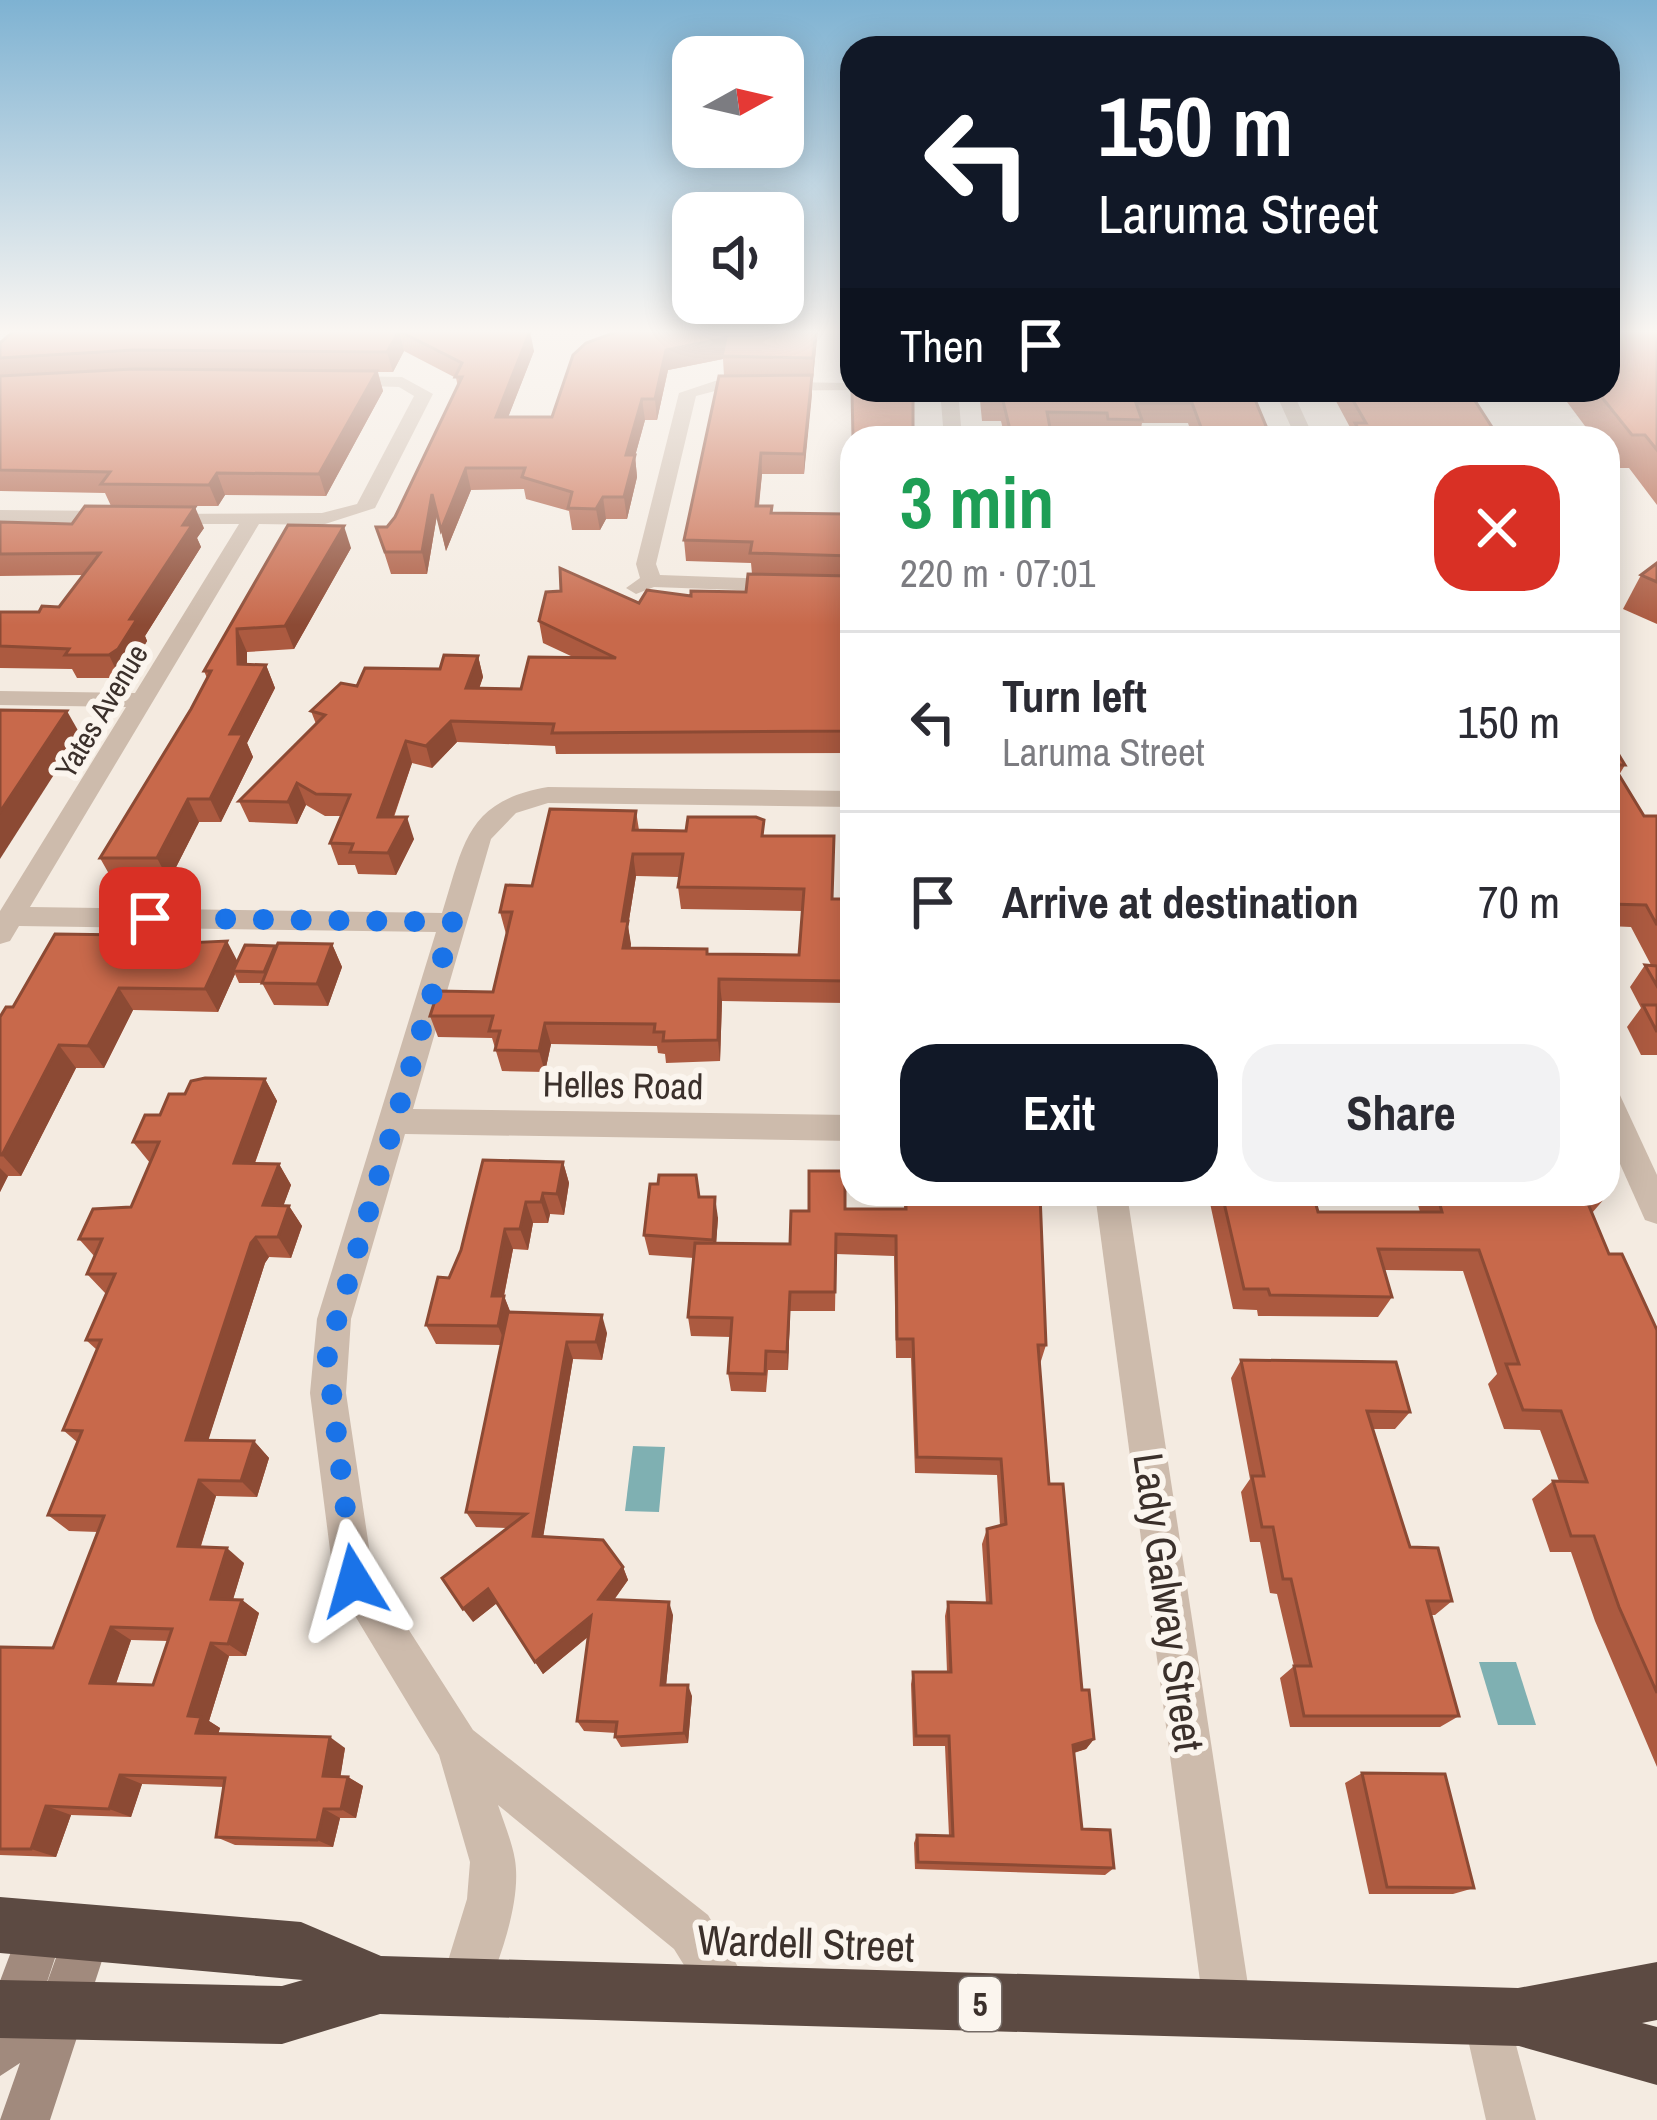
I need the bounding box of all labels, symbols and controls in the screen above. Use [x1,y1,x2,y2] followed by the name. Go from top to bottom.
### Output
[672,36,804,168] north arrow
[672,36,804,324] map controls
[1098,69,1293,182] text: 150 m
[900,84,1056,240] icon: left
[1098,177,1379,250] text: Laruma Street
[672,192,804,324] button: sound
[1008,312,1074,378] icon: arrive
[900,315,984,376] text: Then
[900,453,1054,550] text: 3 min
[1434,465,1560,591] button: close
[900,547,1096,599] text: 220 m · 07:01
[45,637,157,785] street label: Yates Avenue
[1002,665,1147,726] text: Turn left
[900,689,966,755] icon: left
[1457,691,1560,752] text: 150 m
[1002,726,1205,778] text: Laruma Street
[99,867,201,969] pin
[900,869,966,935] icon: arrive
[1002,871,1359,932] text: Arrive at destination
[1478,871,1560,932] text: 70 m
[117,885,183,951] icon: arrive
[900,1044,1218,1182] button: Exit
[1242,1044,1560,1182] button: Share
[542,1060,704,1110] street label: Helles Road
[1120,1449,1218,1755] street label: Lady Galway Street
[291,1518,417,1644] position arrow
[697,1911,915,1975] street label: Wardell Street
[959,1977,1001,2031] road number: 5

